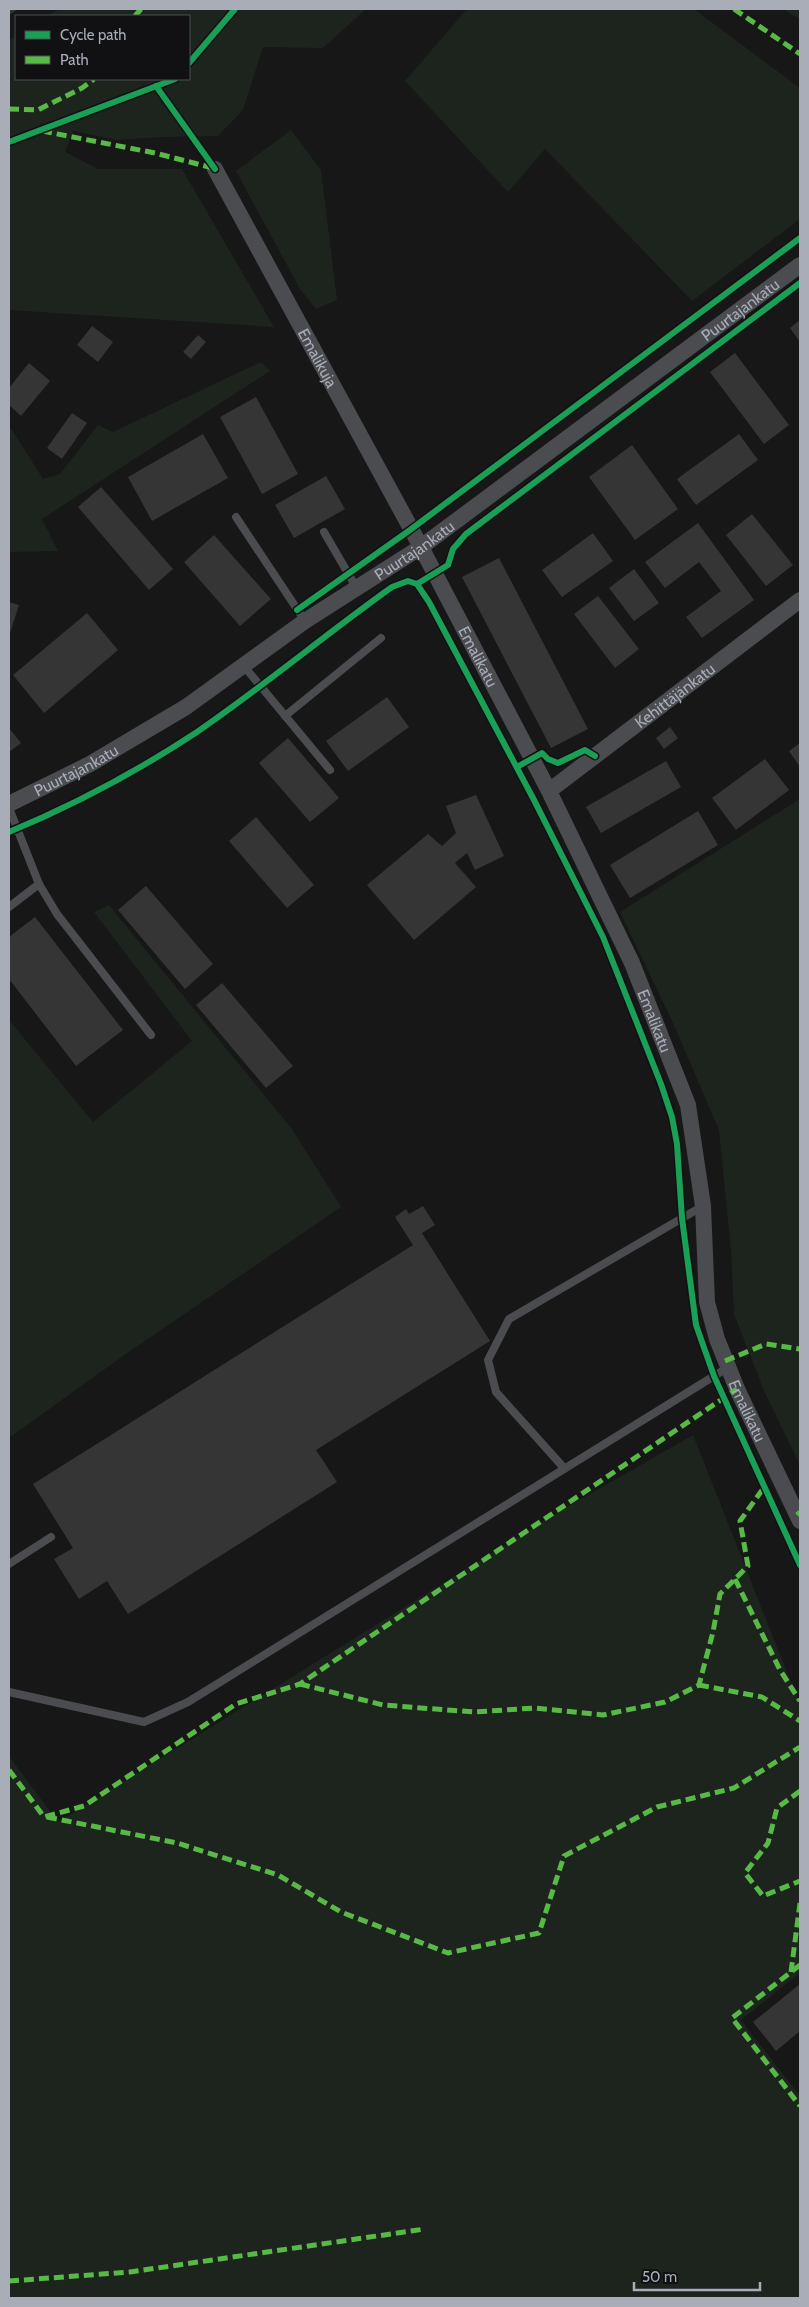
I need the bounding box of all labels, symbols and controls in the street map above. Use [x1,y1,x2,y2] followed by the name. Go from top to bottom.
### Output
[15,15,190,80] legend
[60,26,126,44] text: Cycle path
[60,51,89,69] text: Path
[697,274,783,345] street label: Puurtajankatu
[294,325,342,391] street label: Emalikuja
[371,516,458,584] street label: Puurtajankatu
[455,623,502,690] street label: Emalikatu
[631,659,719,732] street label: Kehittäjänkatu
[31,740,121,800] street label: Puurtajankatu
[634,986,676,1055] street label: Emalikatu
[725,1377,770,1445] street label: Emalikatu
[634,2260,760,2292] scale bar
[642,2268,677,2286] text: 50 m

